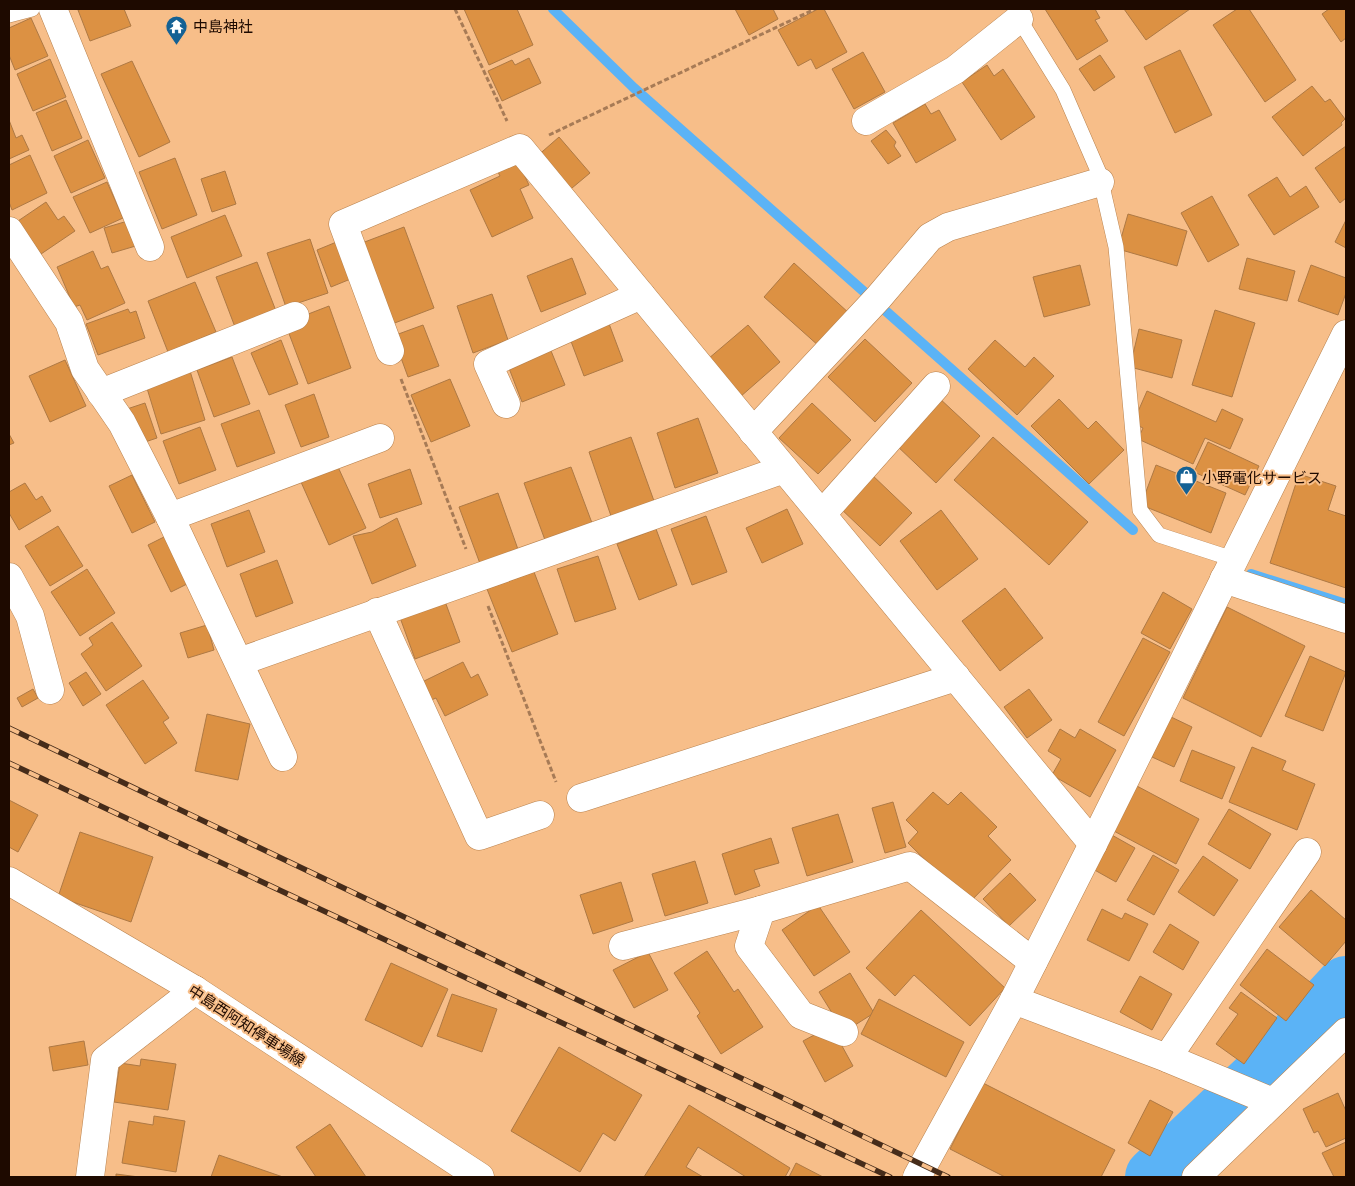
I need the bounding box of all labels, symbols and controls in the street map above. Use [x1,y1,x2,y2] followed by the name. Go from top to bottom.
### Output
[165,14,189,45] temple icon: 中島神社
[193,17,253,35] place label: 中島神社
[1174,465,1198,496] shop icon: 小野電化サービス
[1202,468,1322,486] place label: 小野電化サービス
[185,981,309,1069] street label: 中島西阿知停車場線

